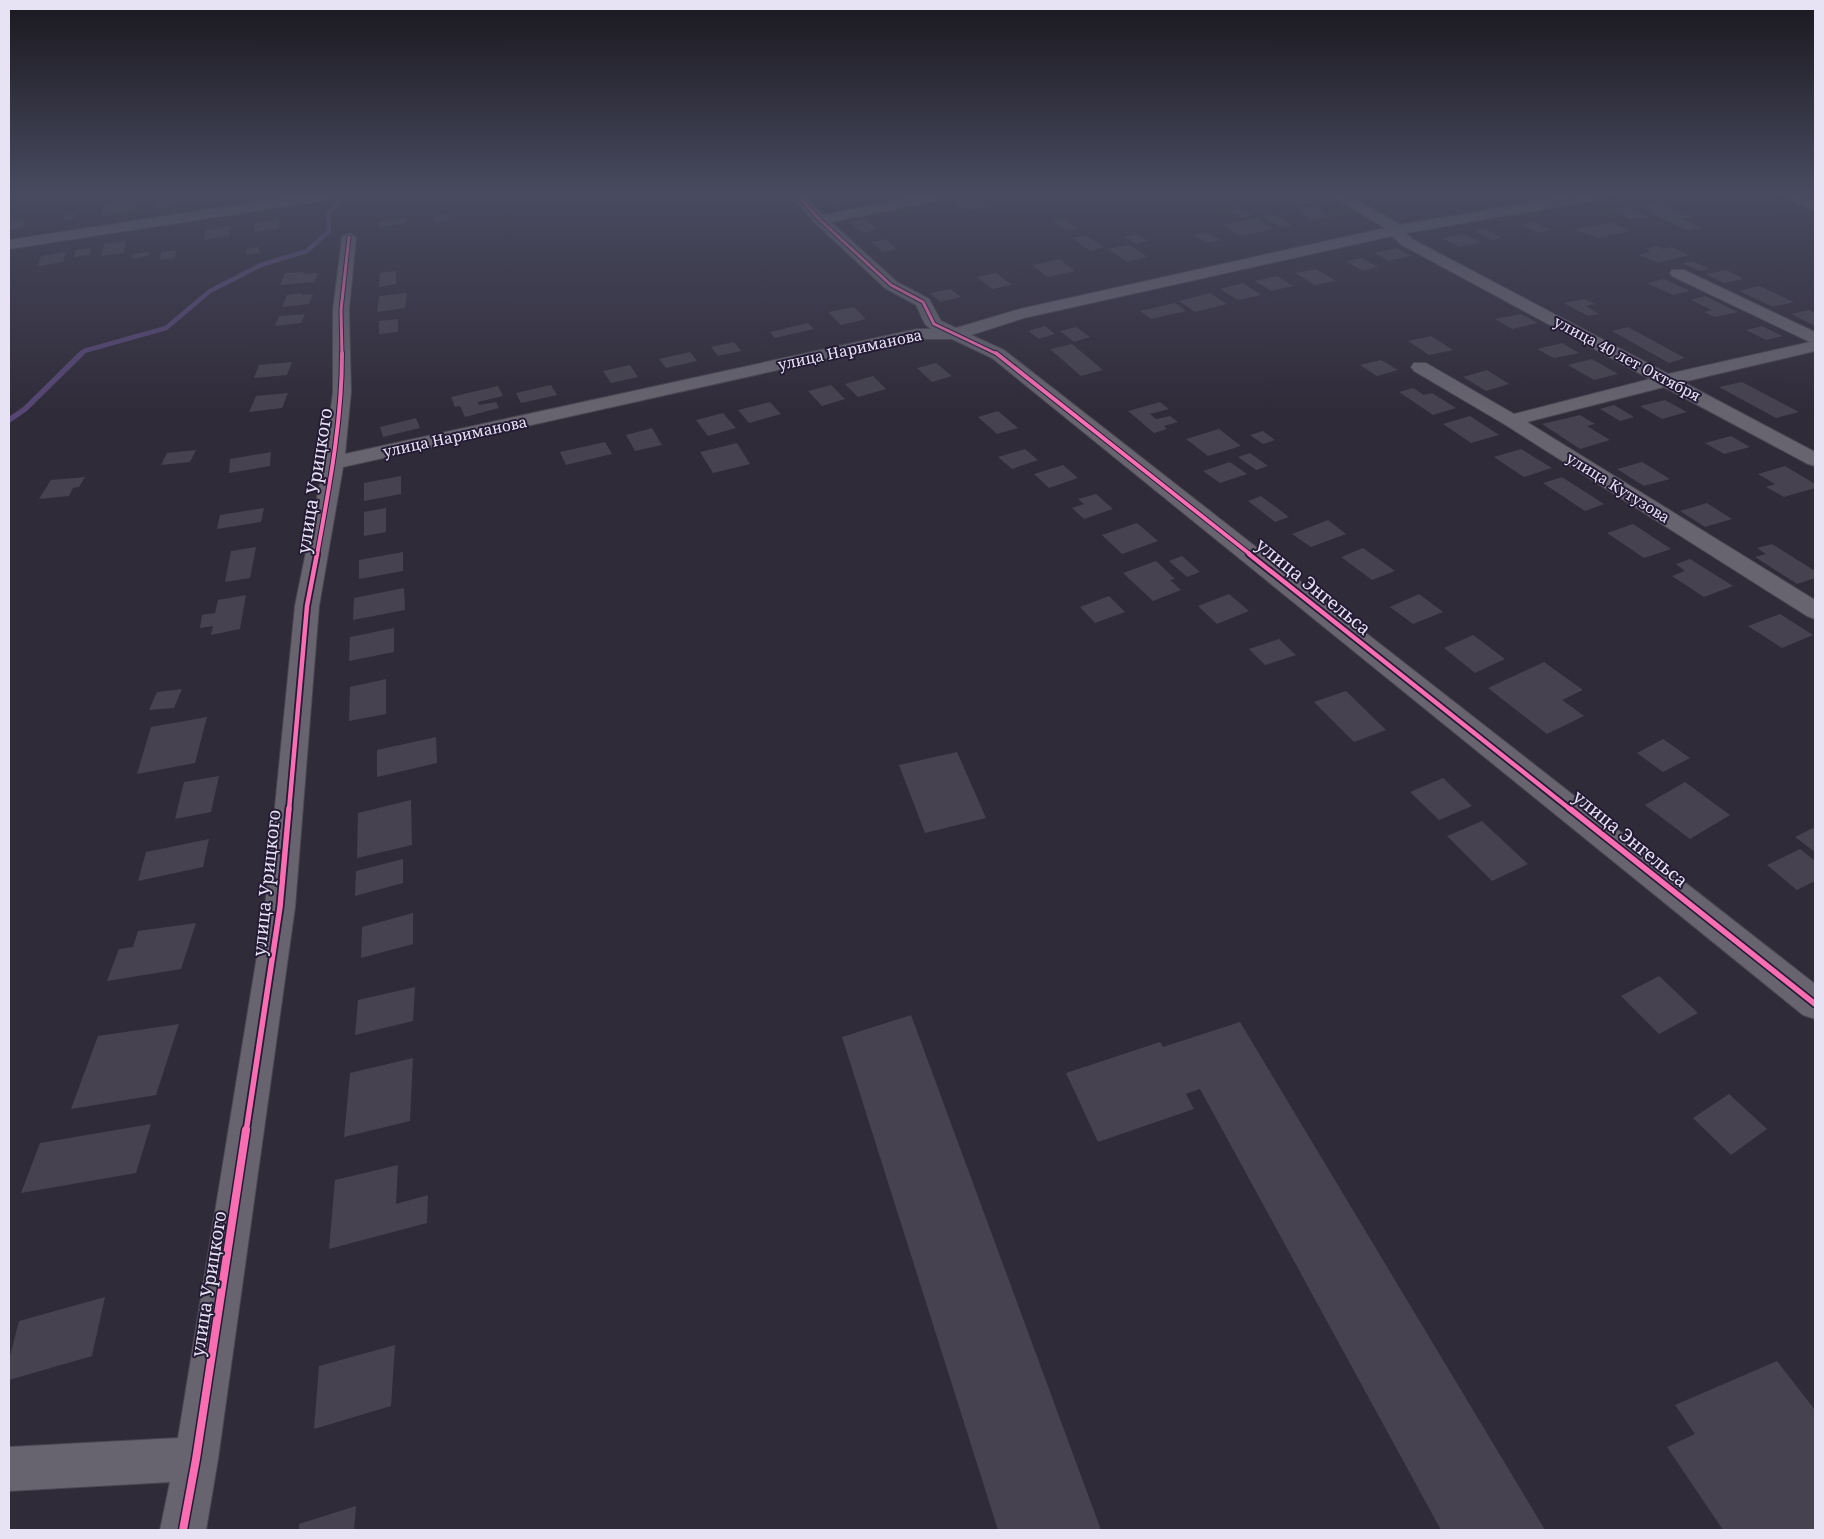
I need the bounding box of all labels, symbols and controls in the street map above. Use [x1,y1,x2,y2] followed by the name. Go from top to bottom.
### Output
[1551,311,1704,405] street label: улица 40 лет Октября
[776,324,924,374] street label: улица Нариманова
[291,406,337,556] street label: улица Урицкого
[381,411,529,461] street label: улица Нариманова
[1563,447,1674,527] street label: улица Кутузова
[1251,532,1376,640] street label: улица Энгельса
[1568,784,1693,892] street label: улица Энгельса
[246,808,286,957] street label: улица Урицкого
[185,1209,231,1359] street label: улица Урицкого

